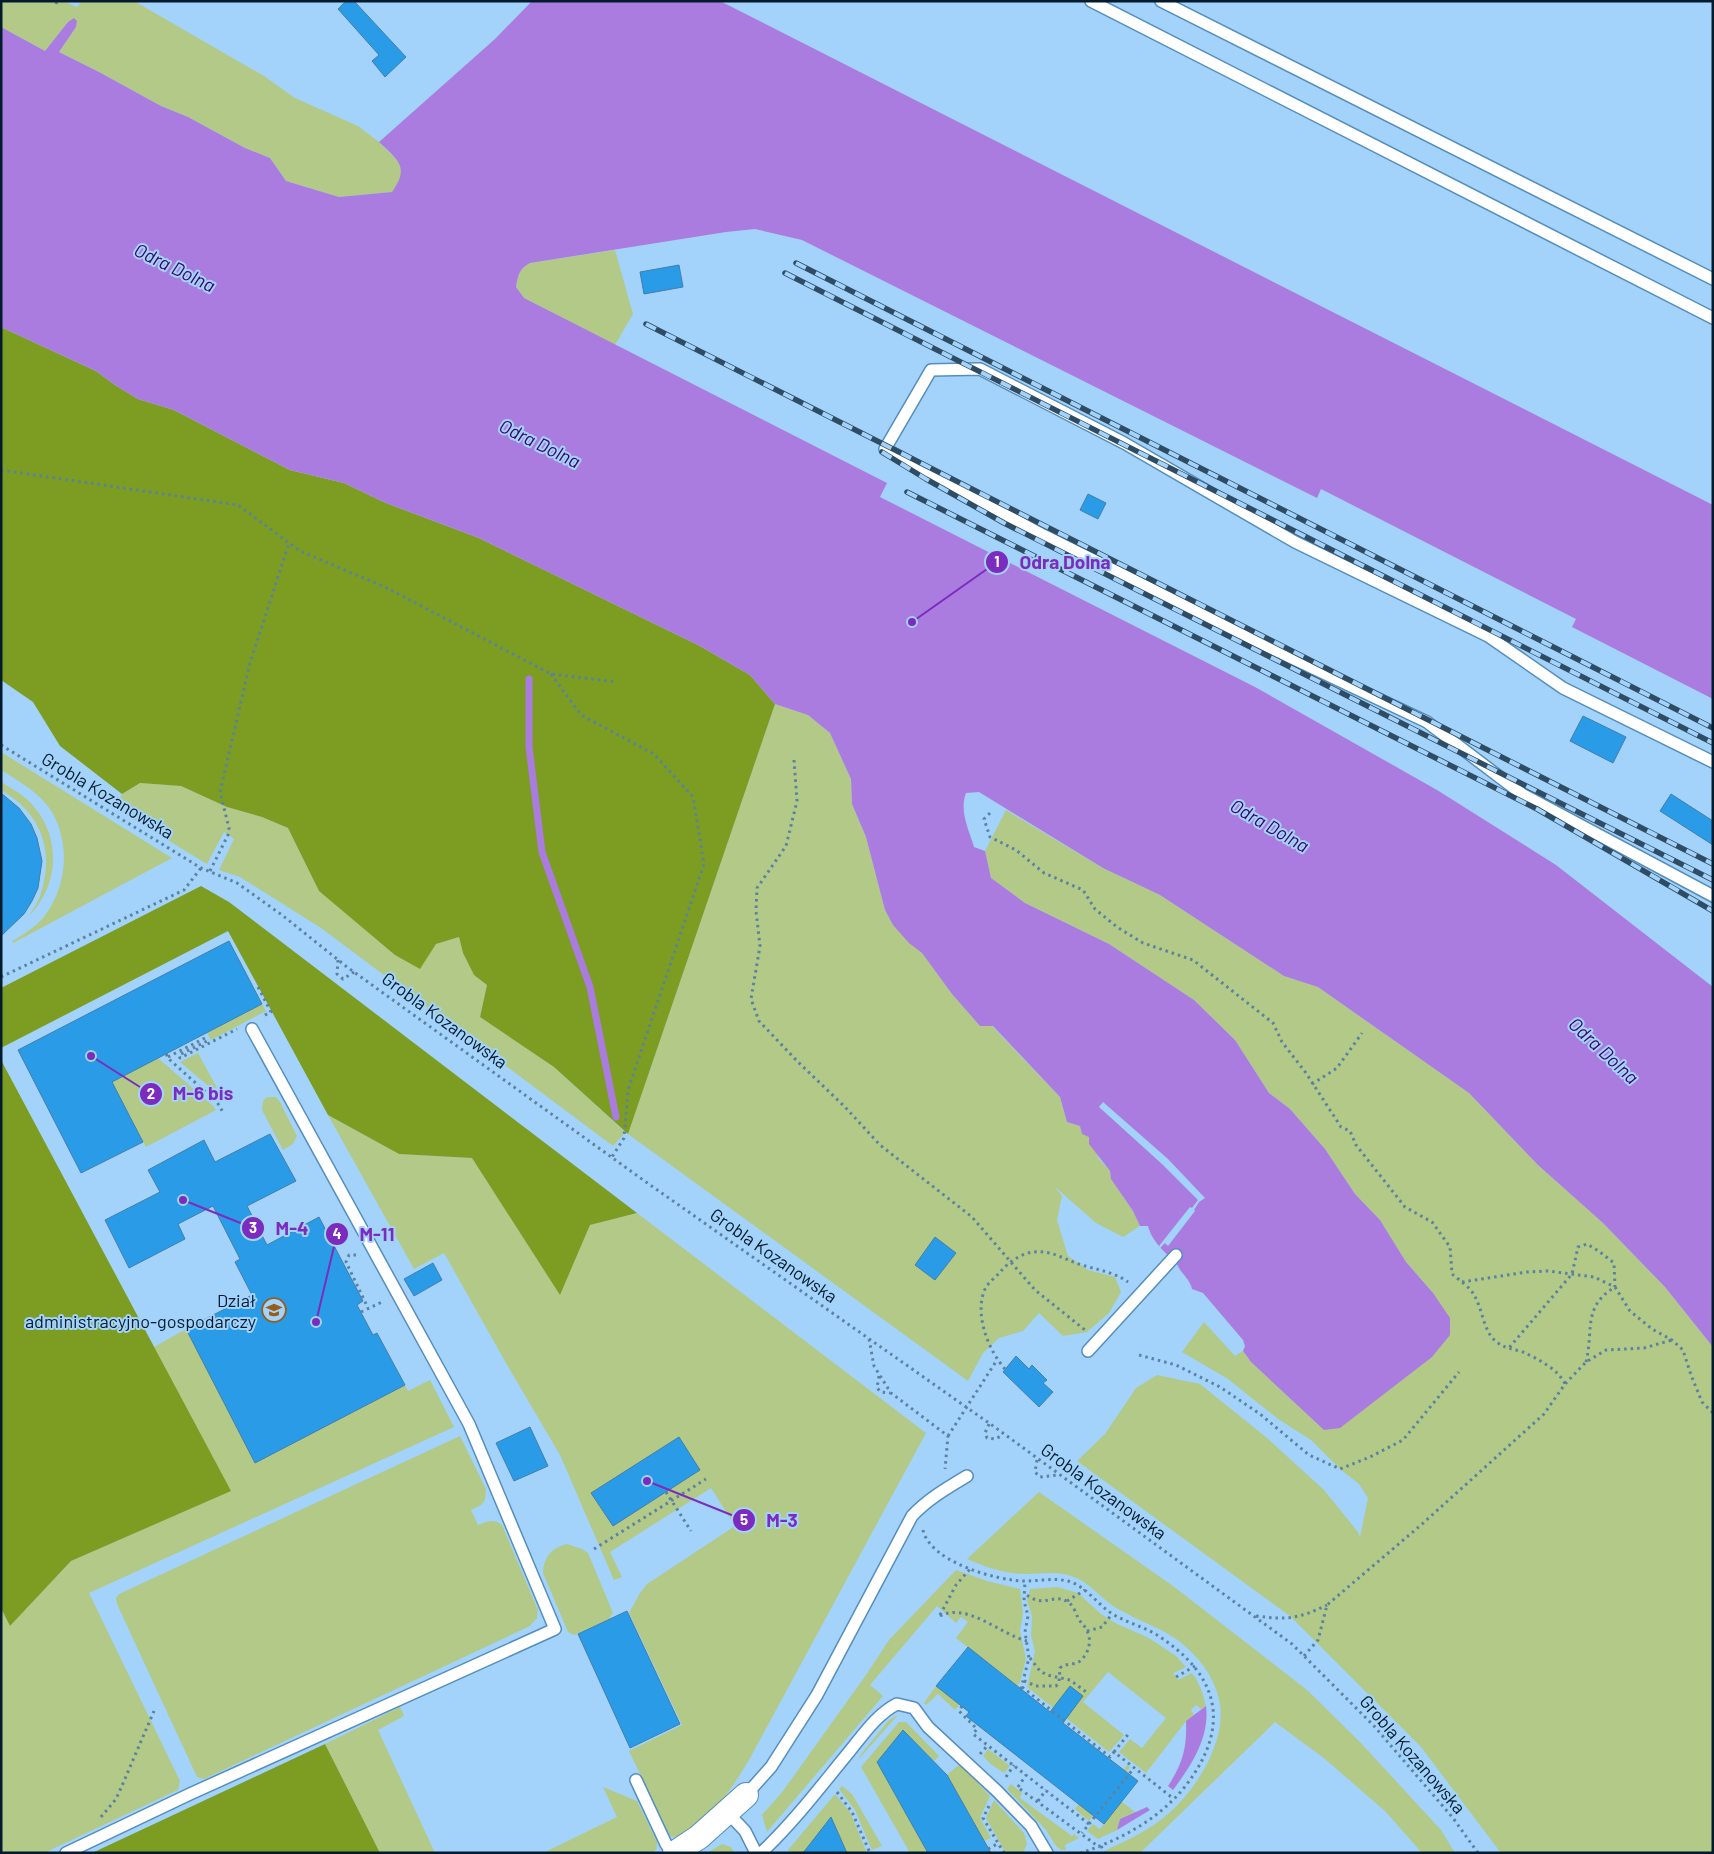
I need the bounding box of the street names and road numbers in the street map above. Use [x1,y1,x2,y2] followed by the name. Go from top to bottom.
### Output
[38,747,178,843] street label: Grobla Kozanowska
[378,967,512,1073] street label: Grobla Kozanowska
[706,1203,842,1307] street label: Grobla Kozanowska
[1037,1438,1171,1544] street label: Grobla Kozanowska
[1355,1690,1471,1818] street label: Grobla Kozanowska

